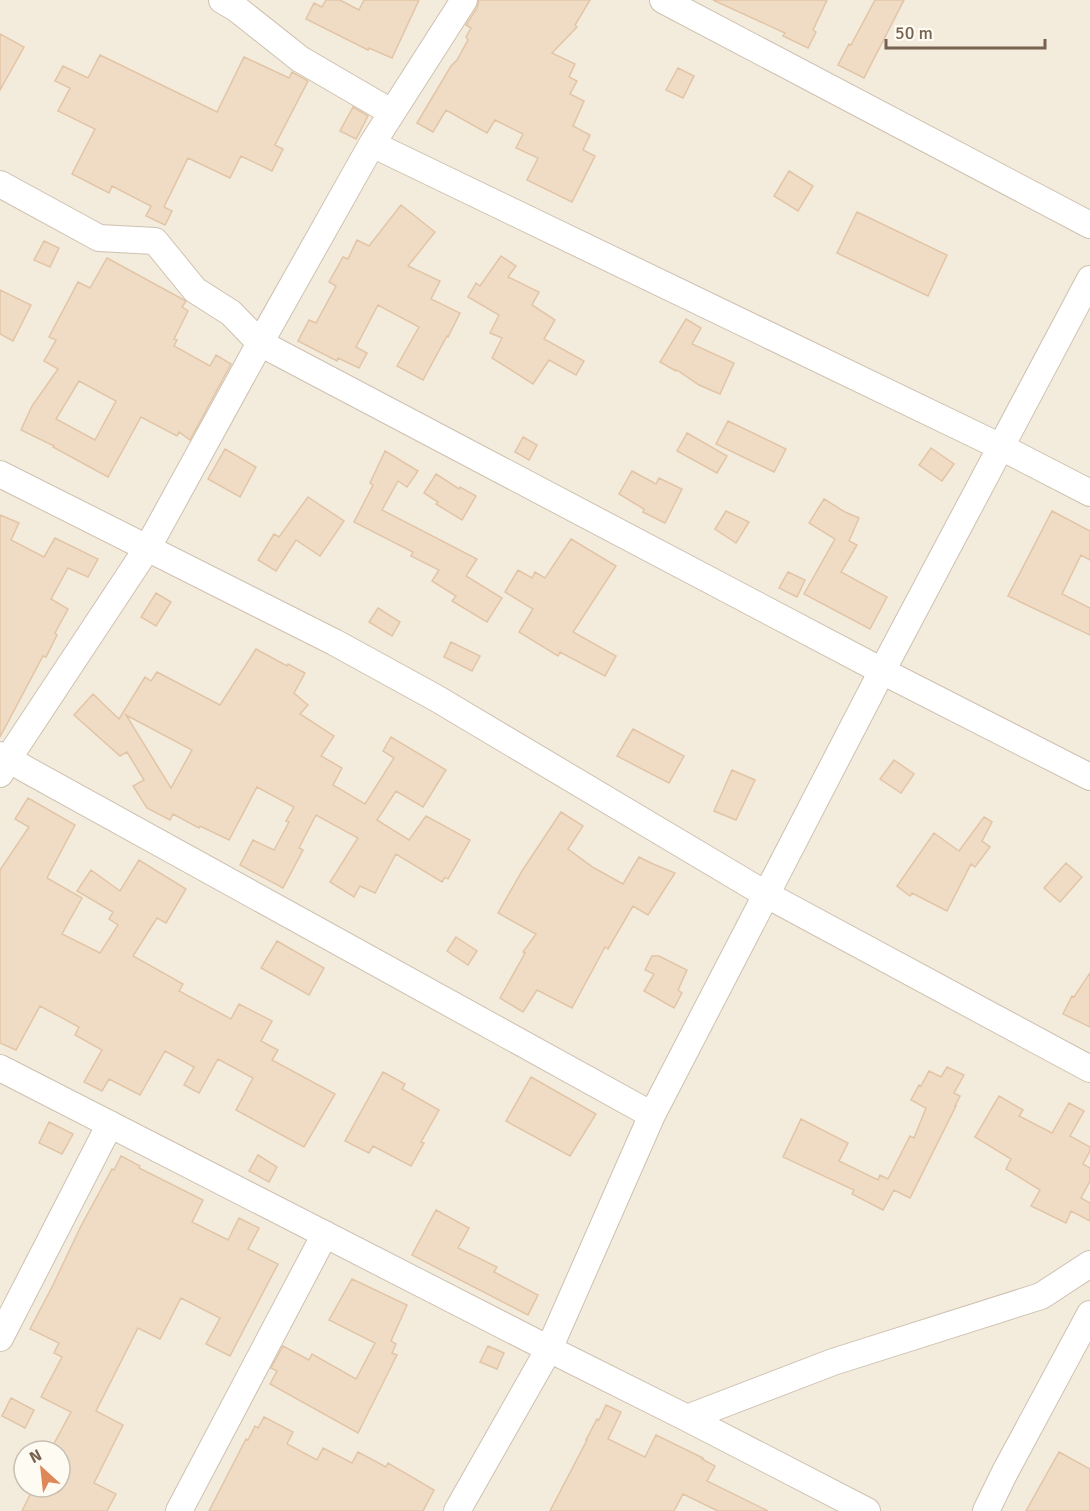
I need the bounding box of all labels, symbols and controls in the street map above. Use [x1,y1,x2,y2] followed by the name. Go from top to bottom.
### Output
[886,12,1045,50] scale bar
[895,22,933,44] text: 50 m
[12,1439,72,1499] north arrow
[26,1445,45,1468] text: N

